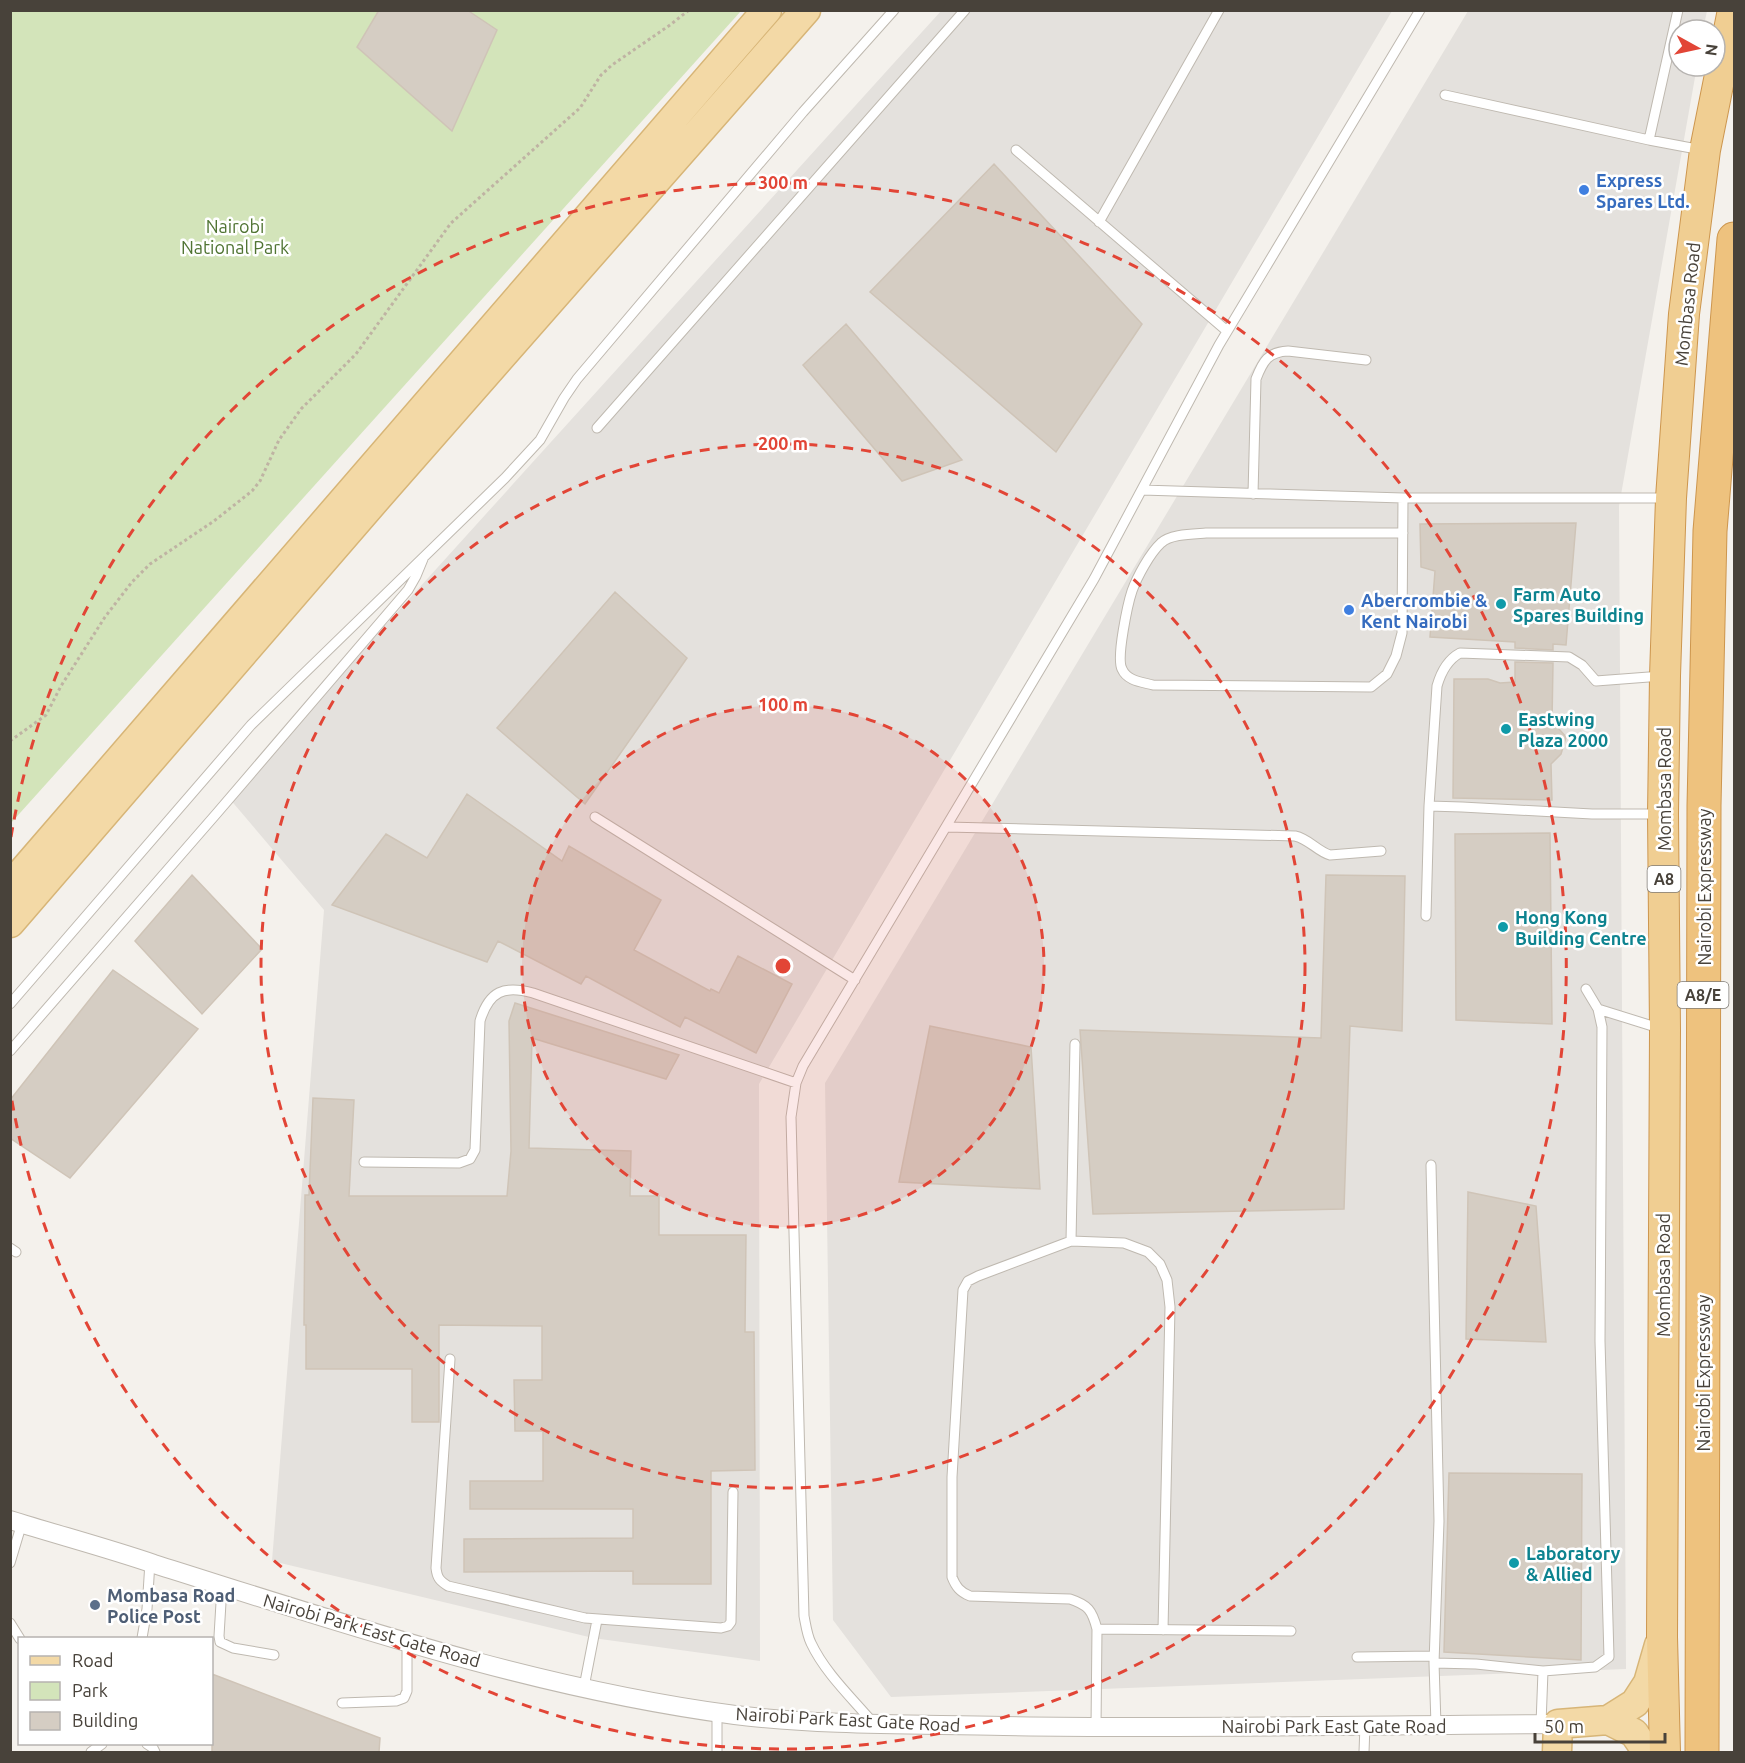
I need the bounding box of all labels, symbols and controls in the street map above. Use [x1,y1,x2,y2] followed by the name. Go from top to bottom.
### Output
[1667,18,1727,78] north arrow
[1702,43,1722,57] text: N
[1596,170,1690,211] place label: Express Spares Ltd.
[758,172,808,192] text: 300 m
[1577,183,1591,197] marker: Express Spares Ltd.
[181,216,289,257] park label: Nairobi National Park
[1671,241,1703,367] street label: Mombasa Road
[758,433,808,453] text: 200 m
[1513,584,1644,625] place label: Farm Auto Spares Building
[1361,590,1488,631] place label: Abercrombie & Kent Nairobi
[1494,597,1508,611] marker: Farm Auto Spares Building
[1342,603,1356,617] marker: Abercrombie & Kent Nairobi
[758,694,808,714] text: 100 m
[1518,709,1608,750] place label: Eastwing Plaza 2000
[1499,722,1513,736] marker: Eastwing Plaza 2000
[1654,727,1674,851] street label: Mombasa Road
[1694,808,1714,965] street label: Nairobi Expressway
[1648,866,1680,892] road number: A8
[1515,907,1647,948] place label: Hong Kong Building Centre
[1496,920,1510,934] marker: Hong Kong Building Centre
[773,956,793,976] centre of rings
[1678,982,1728,1008] road number: A8/E
[1653,1213,1673,1337] street label: Mombasa Road
[1693,1294,1713,1451] street label: Nairobi Expressway
[1526,1543,1621,1584] place label: Laboratory & Allied
[1507,1556,1521,1570] marker: Laboratory & Allied
[107,1585,235,1626] place label: Mombasa Road Police Post
[261,1589,483,1671] street label: Nairobi Park East Gate Road
[88,1598,102,1612] marker: Mombasa Road Police Post
[18,1637,213,1745] legend
[72,1650,114,1670] text: Road
[72,1680,108,1700] text: Park
[735,1703,961,1735] street label: Nairobi Park East Gate Road
[1535,1706,1666,1744] scale bar
[72,1710,138,1730] text: Building
[1222,1716,1446,1736] street label: Nairobi Park East Gate Road
[1544,1716,1584,1736] text: 50 m

